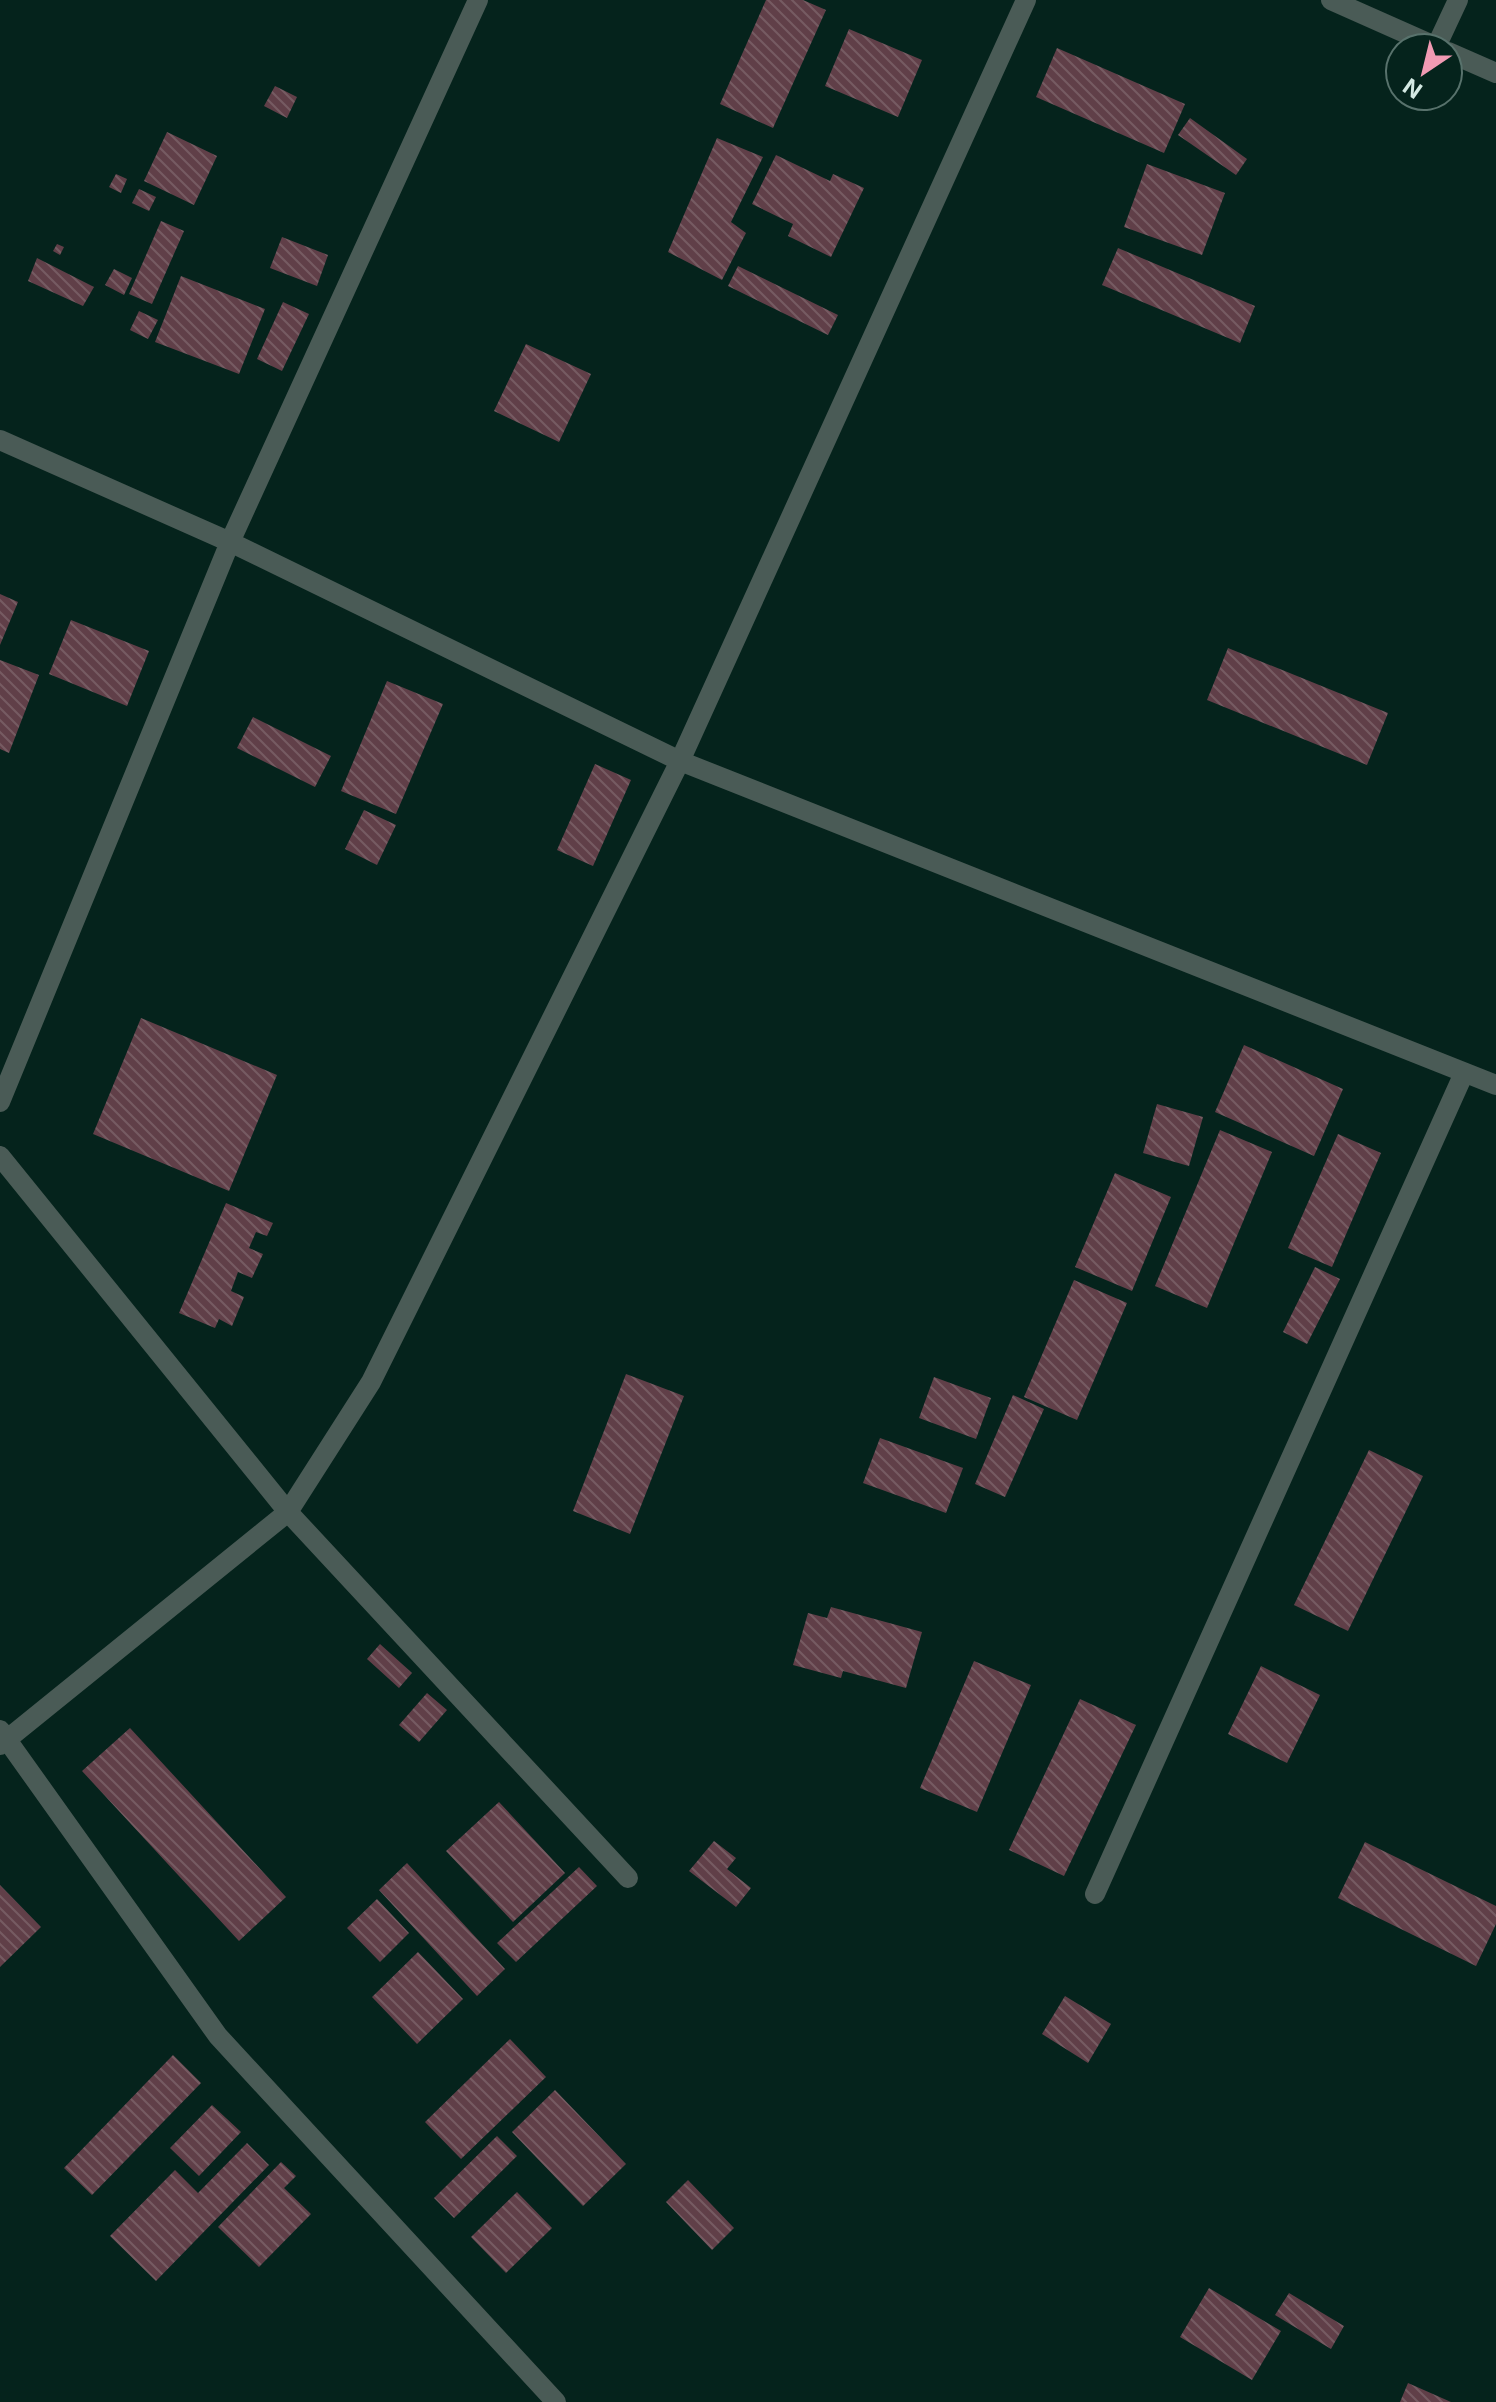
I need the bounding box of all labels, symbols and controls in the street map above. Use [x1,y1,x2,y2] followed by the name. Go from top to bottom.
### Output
[1384,32,1464,112] north arrow
[1398,73,1427,104] text: N

